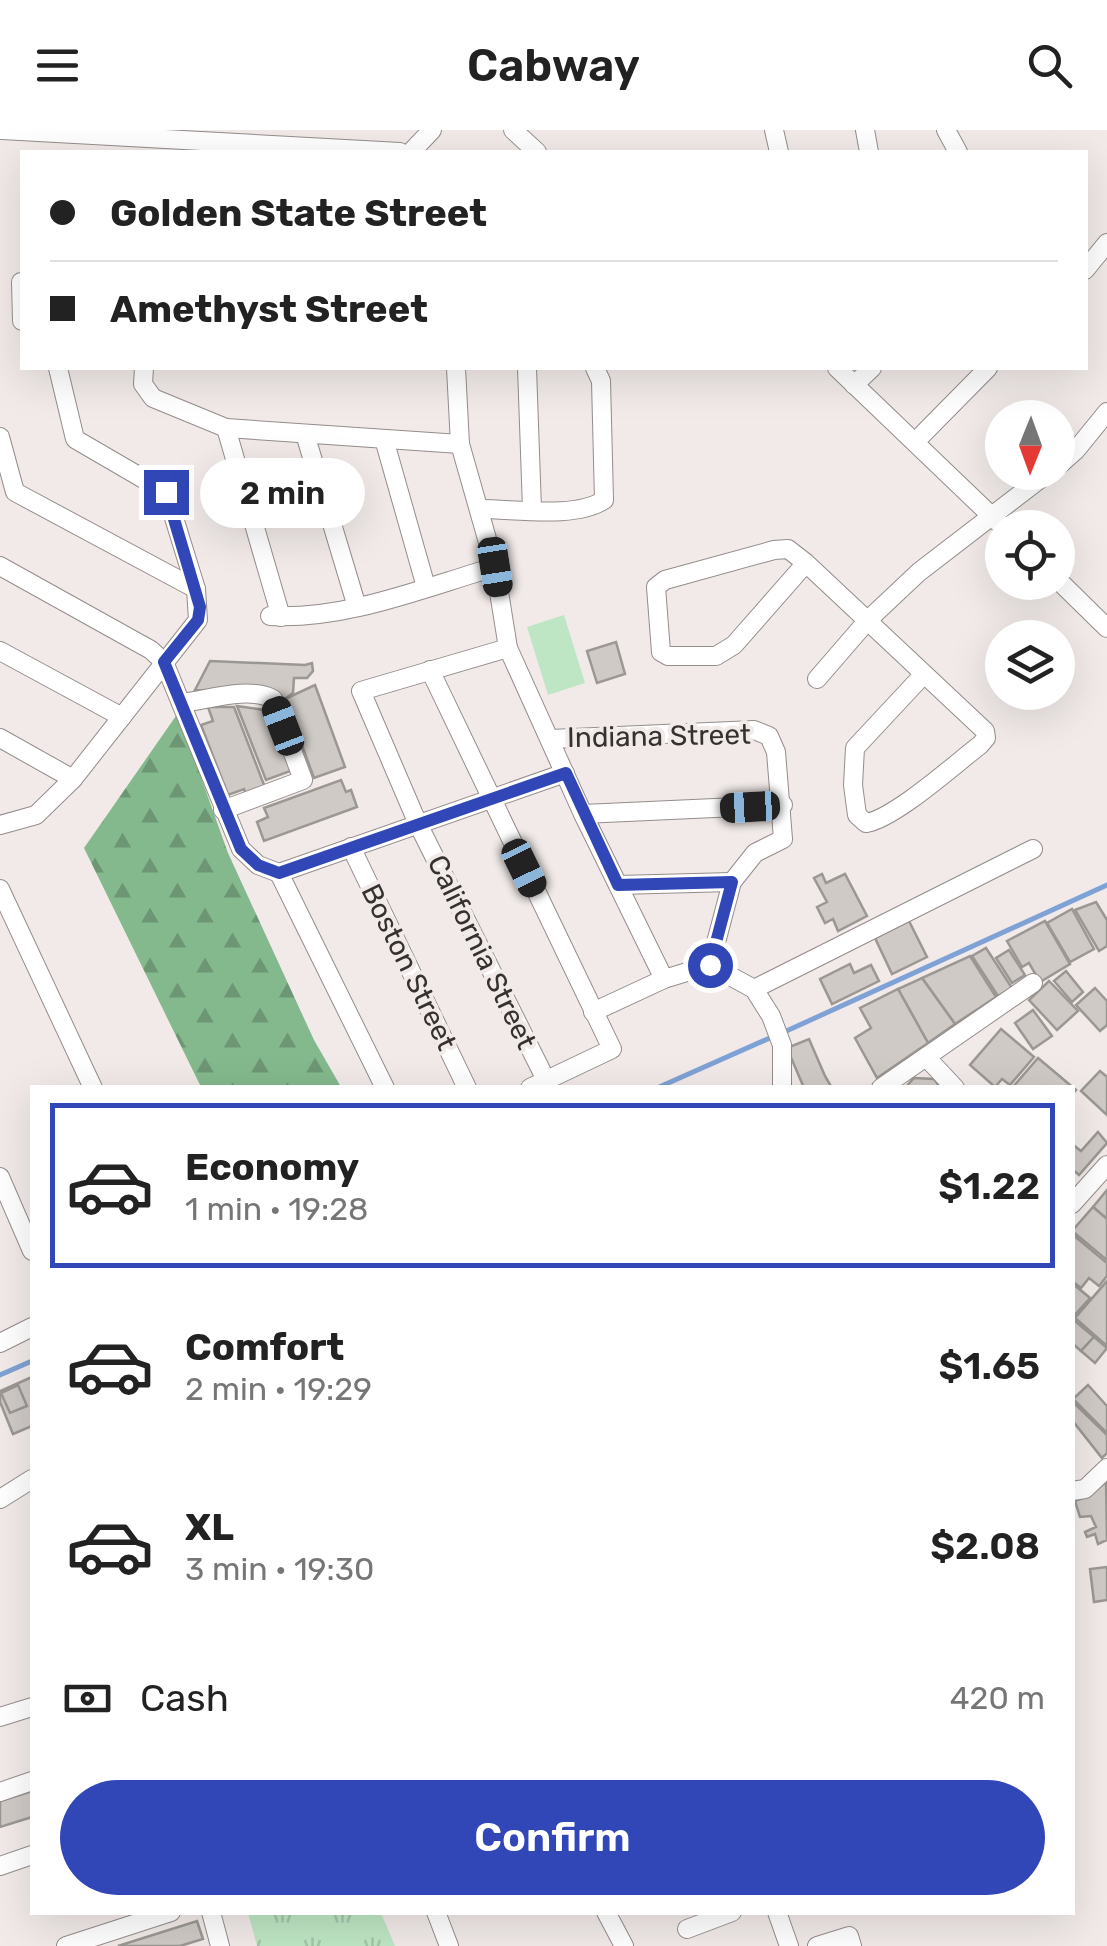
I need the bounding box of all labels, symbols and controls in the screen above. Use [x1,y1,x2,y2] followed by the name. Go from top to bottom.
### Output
[30,38,85,93] icon: menu
[1022,38,1077,93] icon: search
[467,39,640,92] text: Cabway
[110,190,487,236] text: Golden State Street
[110,286,428,332] text: Amethyst Street
[985,400,1075,490] north arrow
[985,400,1075,710] map controls
[201,457,366,527] callout: 2 min
[144,470,189,515] route end
[240,474,325,512] text: 2 min
[985,510,1075,600] button: locate
[475,535,515,599] car
[985,620,1075,710] button: layers
[258,693,308,759] car
[567,718,751,754] street label: Indiana Street
[719,790,781,824] car
[497,834,551,902] car
[421,850,543,1055] street label: California Street
[355,878,463,1056] street label: Boston Street
[688,943,733,988] route start
[65,1141,155,1231] icon: car
[185,1144,359,1190] text: Economy
[938,1163,1040,1209] text: $1.22
[185,1190,368,1228] text: 1 min · 19:28
[65,1321,155,1411] icon: car
[185,1324,344,1370] text: Comfort
[938,1343,1040,1389] text: $1.65
[185,1370,372,1408] text: 2 min · 19:29
[65,1501,155,1591] icon: car
[185,1504,234,1550] text: XL
[930,1523,1040,1569] text: $2.08
[185,1550,374,1588] text: 3 min · 19:30
[60,1671,115,1726] icon: cash
[140,1675,229,1721] text: Cash
[950,1679,1045,1717] text: 420 m
[60,1780,1045,1895] button: Confirm

